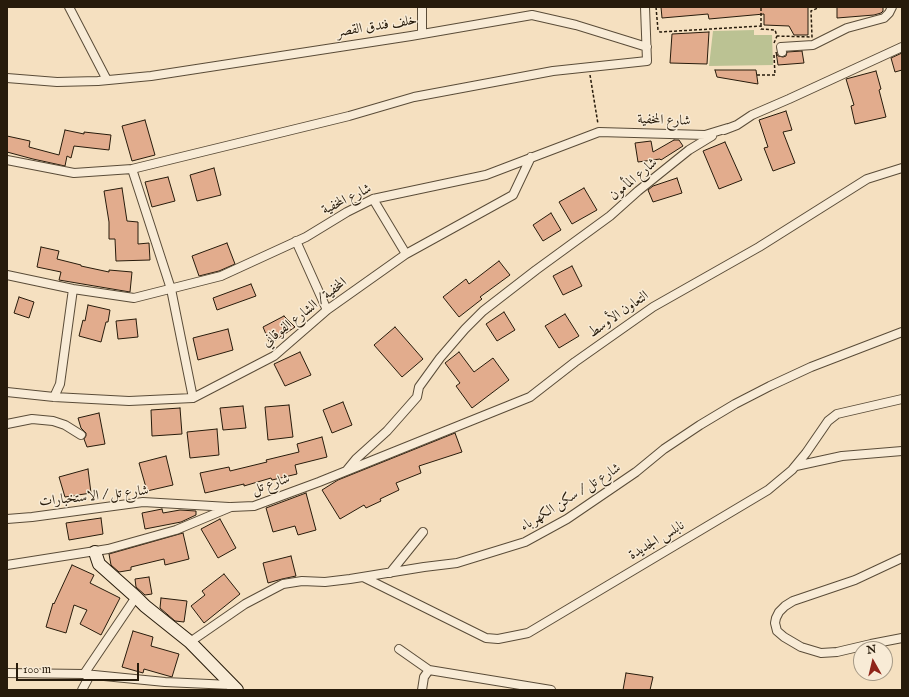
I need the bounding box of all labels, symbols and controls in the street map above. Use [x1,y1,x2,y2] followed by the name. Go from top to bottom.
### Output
[336,12,418,42] street label: خلف فندق القصر
[637,112,691,130] street label: شارع المخفية
[607,155,661,205] street label: شارع المأمون
[319,181,375,219] street label: شارع المخفية
[259,275,351,351] street label: المخفية / الشارع الفوقاني
[586,288,652,342] street label: التعاون الأوسط
[518,460,624,536] street label: شارع تل / سكن الكهرباء
[250,471,292,499] street label: شارع تل
[38,483,150,511] street label: شارع تل / الاستخبارات
[626,518,688,564] street label: نابلس الجديدة
[853,641,893,681] north arrow
[866,643,877,658] text: N
[18,655,141,681] scale bar
[23,662,51,677] text: 100 m

